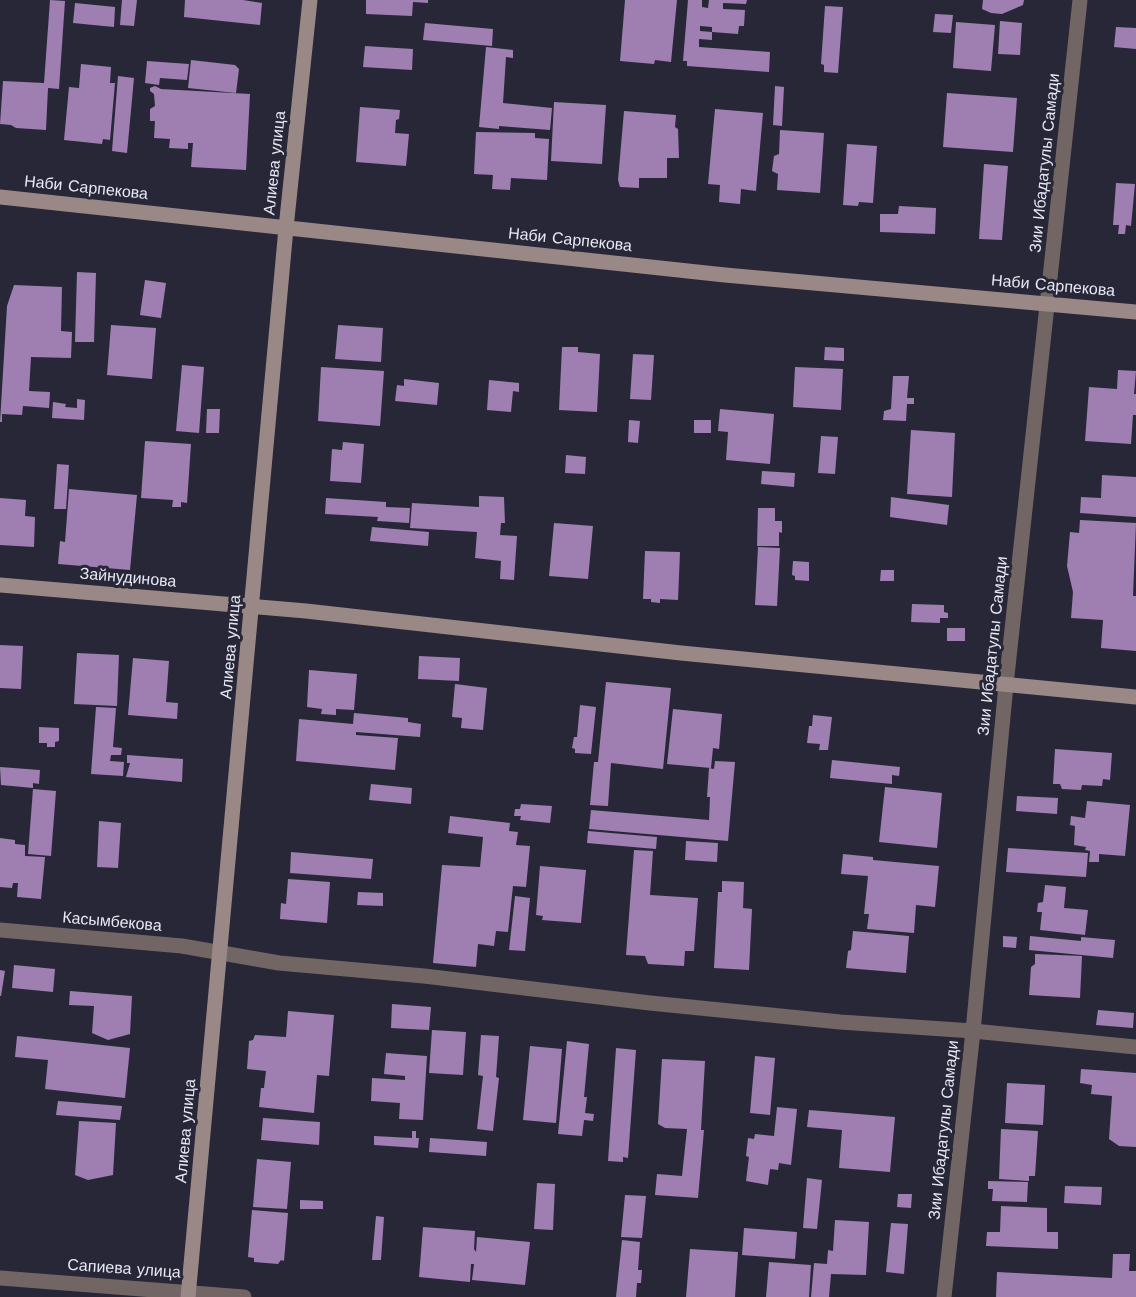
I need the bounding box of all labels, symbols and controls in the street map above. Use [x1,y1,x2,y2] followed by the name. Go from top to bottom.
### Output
[1026,72,1064,254] street label: Зии Ибадатулы Самади
[260,110,290,216] street label: Алиева улица
[23,172,149,204] street label: Наби Сарпекова
[507,224,633,256] street label: Наби Сарпекова
[990,271,1116,301] street label: Наби Сарпекова
[974,555,1012,737] street label: Зии Ибадатулы Самади
[79,564,177,592] street label: Зайнудинова
[217,594,245,700] street label: Алиева улица
[61,908,163,936] street label: Касымбекова
[925,1039,963,1221] street label: Зии Ибадатулы Самади
[172,1078,200,1184] street label: Алиева улица
[67,1255,181,1283] street label: Сапиева улица

